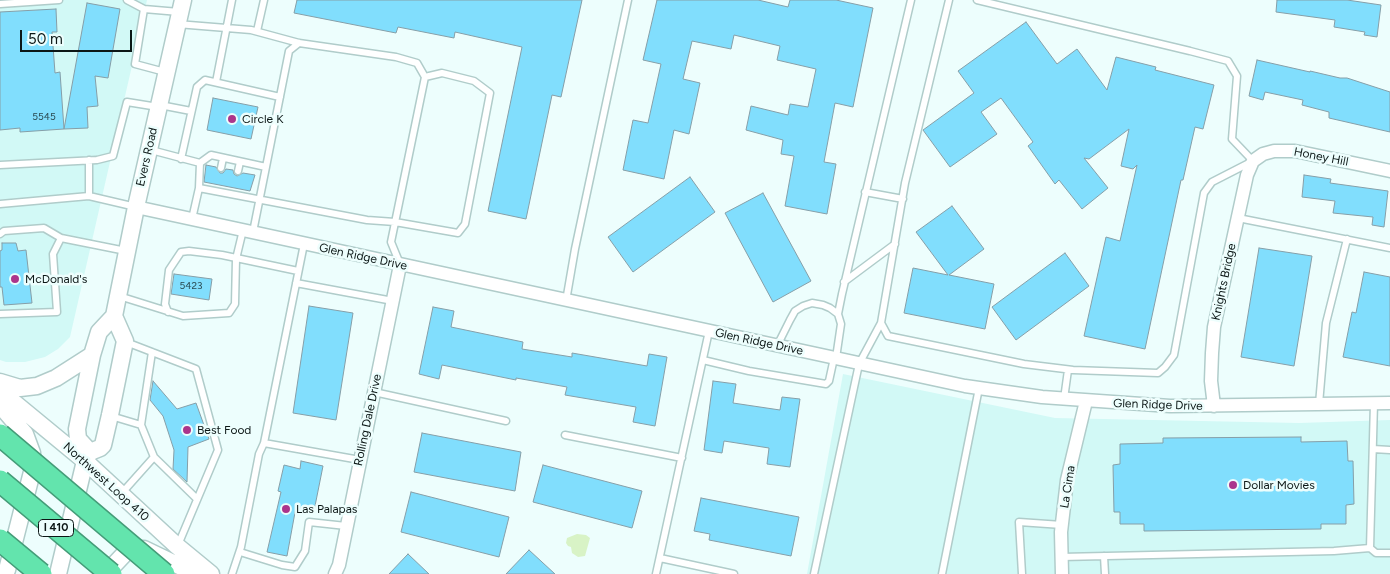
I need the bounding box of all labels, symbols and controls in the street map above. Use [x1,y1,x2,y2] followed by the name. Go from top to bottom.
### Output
[22,20,135,52] scale bar
[28,30,63,48] text: 50 m
[32,111,56,123] house number: 5545
[242,112,283,126] place label: Circle K
[226,113,238,125] marker: Circle K
[133,126,161,188] street label: Evers Road
[1292,145,1350,169] street label: Honey Hill
[318,241,408,273] street label: Glen Ridge Drive
[1209,242,1239,322] street label: Knights Bridge
[25,272,87,286] place label: McDonald's
[9,273,21,285] marker: McDonald's
[180,280,202,292] house number: 5423
[714,326,804,358] street label: Glen Ridge Drive
[351,373,385,467] street label: Rolling Dale Drive
[1113,396,1203,414] street label: Glen Ridge Drive
[197,423,251,437] place label: Best Food
[181,424,193,436] marker: Best Food
[60,440,152,524] street label: Northwest Loop 410
[1058,465,1078,509] street label: La Cima
[1243,478,1315,492] place label: Dollar Movies
[1227,479,1239,491] marker: Dollar Movies
[296,502,357,516] place label: Las Palapas
[280,503,292,515] marker: Las Palapas
[38,520,74,536] road number: I 410

